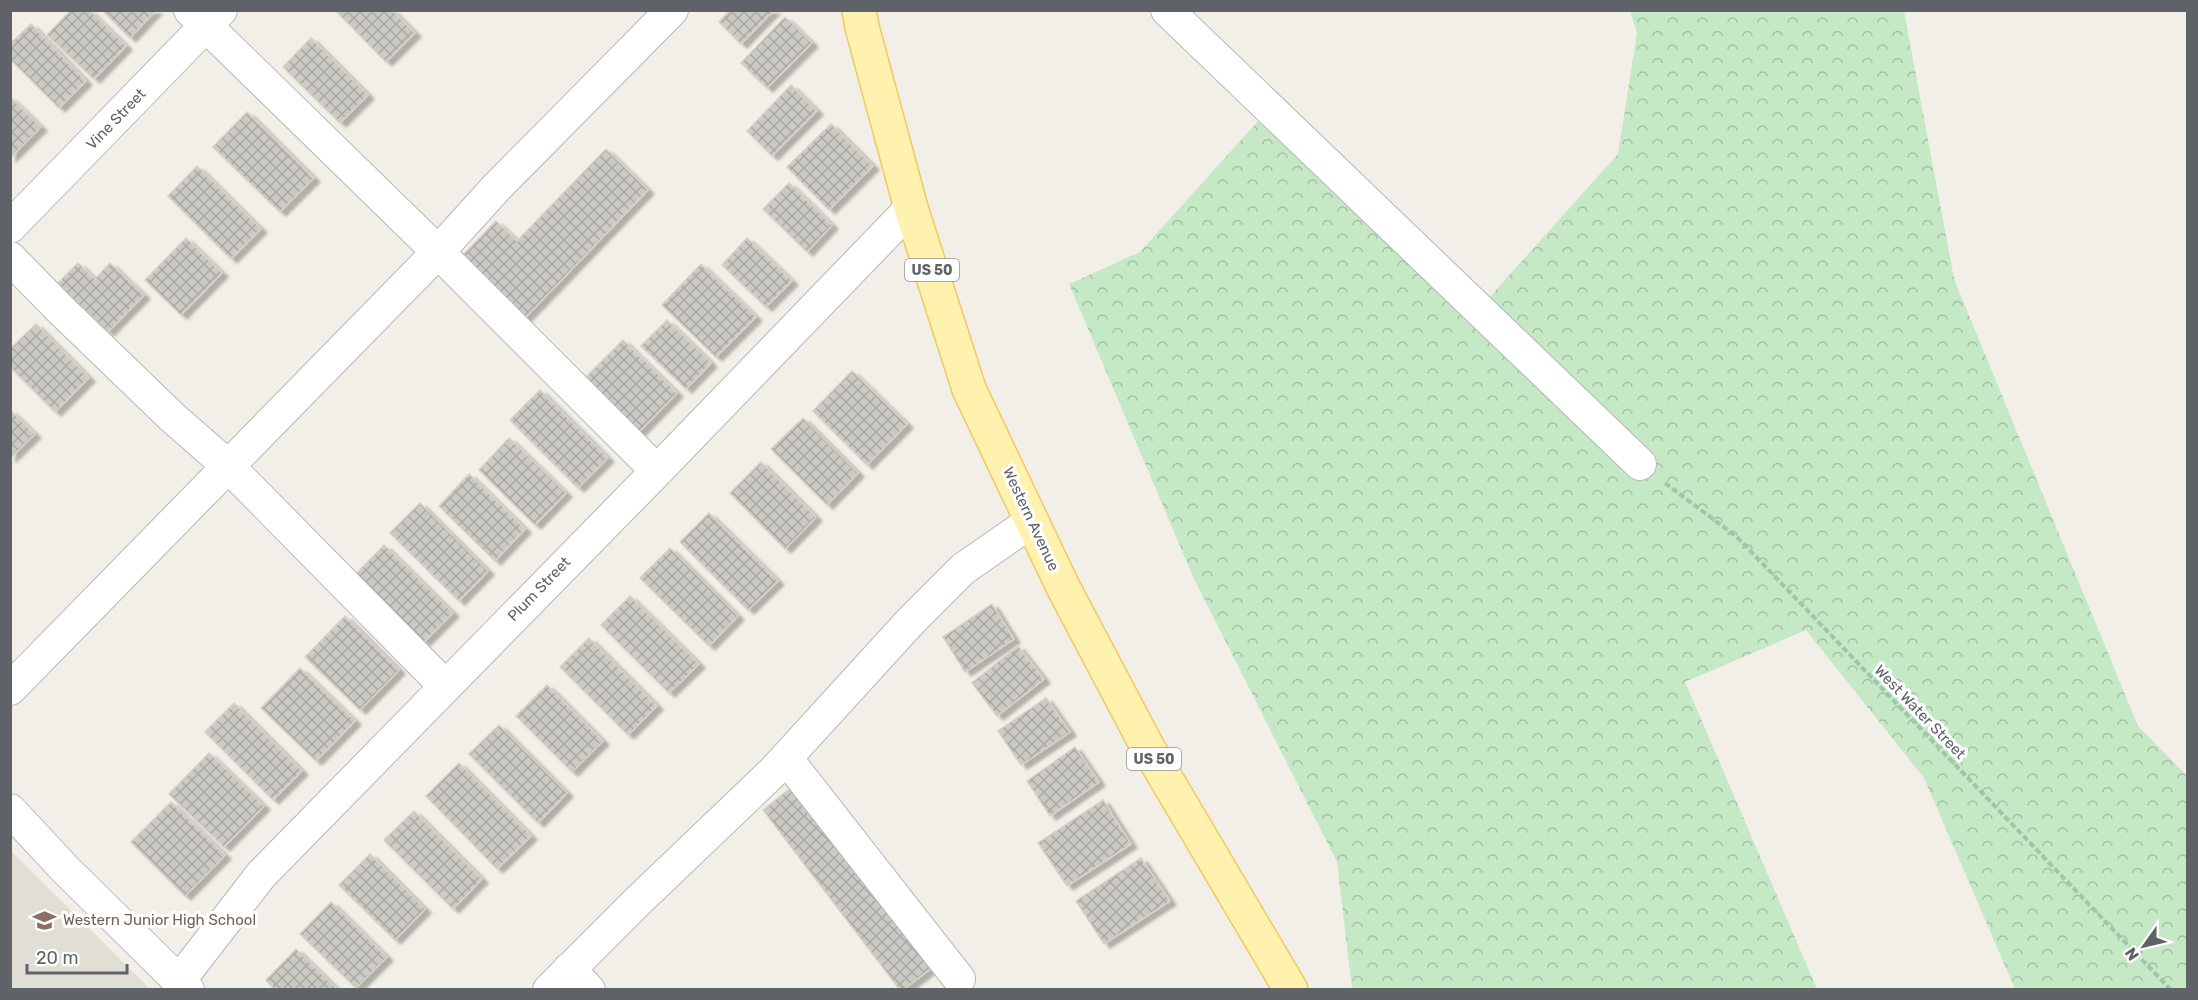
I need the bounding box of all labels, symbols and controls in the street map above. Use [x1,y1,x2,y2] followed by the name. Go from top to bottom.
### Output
[82,85,150,153] street label: Vine Street
[905,259,959,281] road number: US 50
[999,464,1063,574] street label: Western Avenue
[504,553,574,625] street label: Plum Street
[1871,661,1969,763] street label: West Water Street
[1127,748,1181,770] road number: US 50
[32,907,58,933] school or university icon: Western Junior High School
[63,911,256,929] place label: Western Junior High School
[2114,916,2174,976] north arrow
[27,937,128,975] scale bar
[2121,944,2143,964] text: N
[36,947,78,969] text: 20 m

